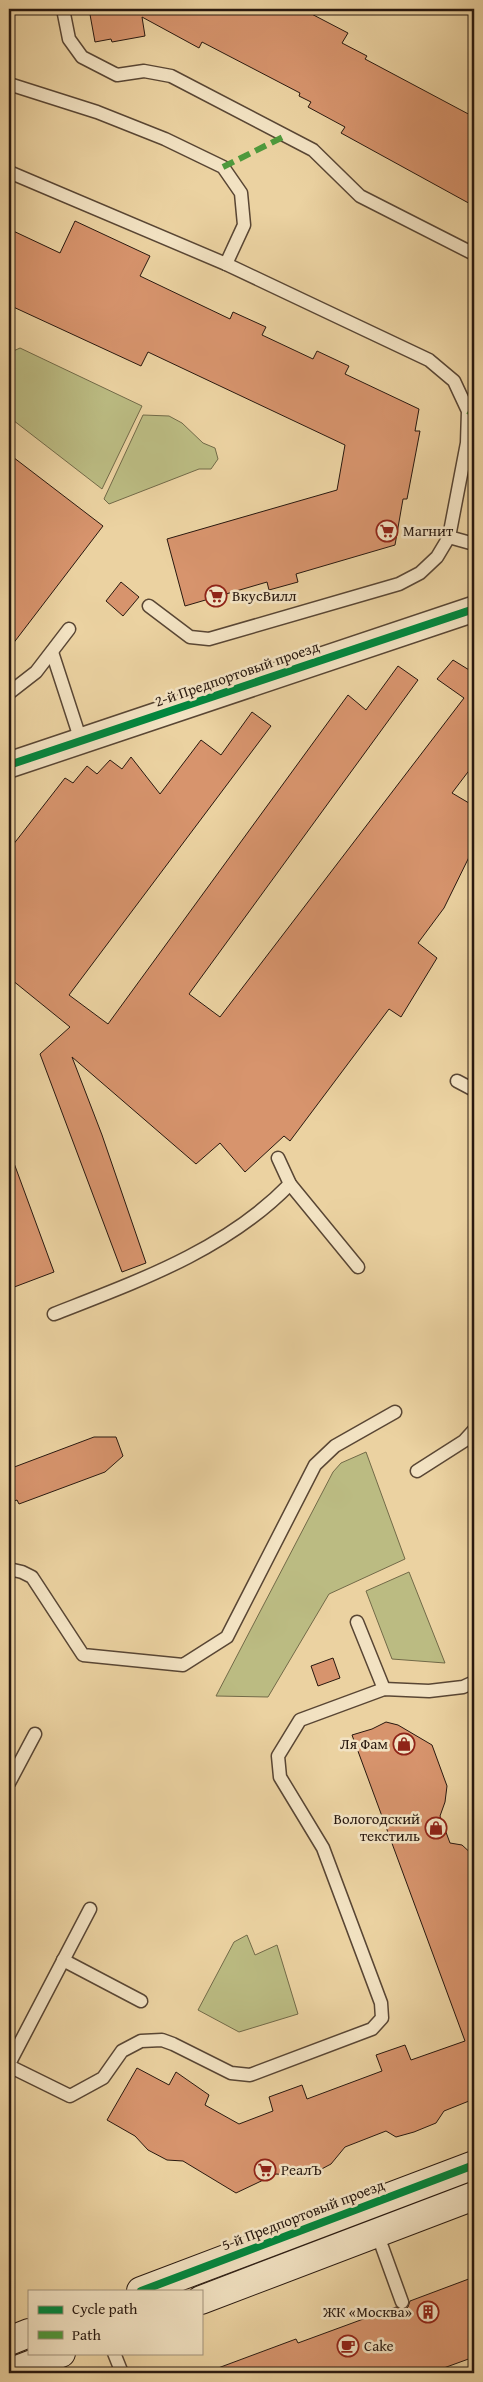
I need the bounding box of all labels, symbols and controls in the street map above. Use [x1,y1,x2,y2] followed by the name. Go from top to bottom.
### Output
[375,519,399,543] supermarket icon: Магнит
[403,520,454,541] place label: Магнит
[204,584,228,608] supermarket icon: ВкусВилл
[232,585,297,606] place label: ВкусВилл
[152,636,322,712] street label: 2-й Предпортовый проезд
[392,1732,416,1756] shop icon: Ля Фам
[340,1733,388,1754] place label: Ля Фам
[333,1808,420,1846] place label: Вологодский текстиль
[424,1816,448,1840] shop icon: Вологодский текстиль
[253,2158,277,2182] supermarket icon: РеалЪ
[281,2159,322,2180] place label: РеалЪ
[218,2174,387,2255] street label: 5-й Предпортовый проезд
[28,2290,202,2354] legend
[72,2298,138,2319] text: Cycle path
[416,2300,440,2324] building icon: ЖК «Москва»
[322,2301,412,2322] place label: ЖК «Москва»
[72,2324,101,2345] text: Path
[336,2334,360,2358] cafe icon: Cake
[364,2335,394,2356] place label: Cake

